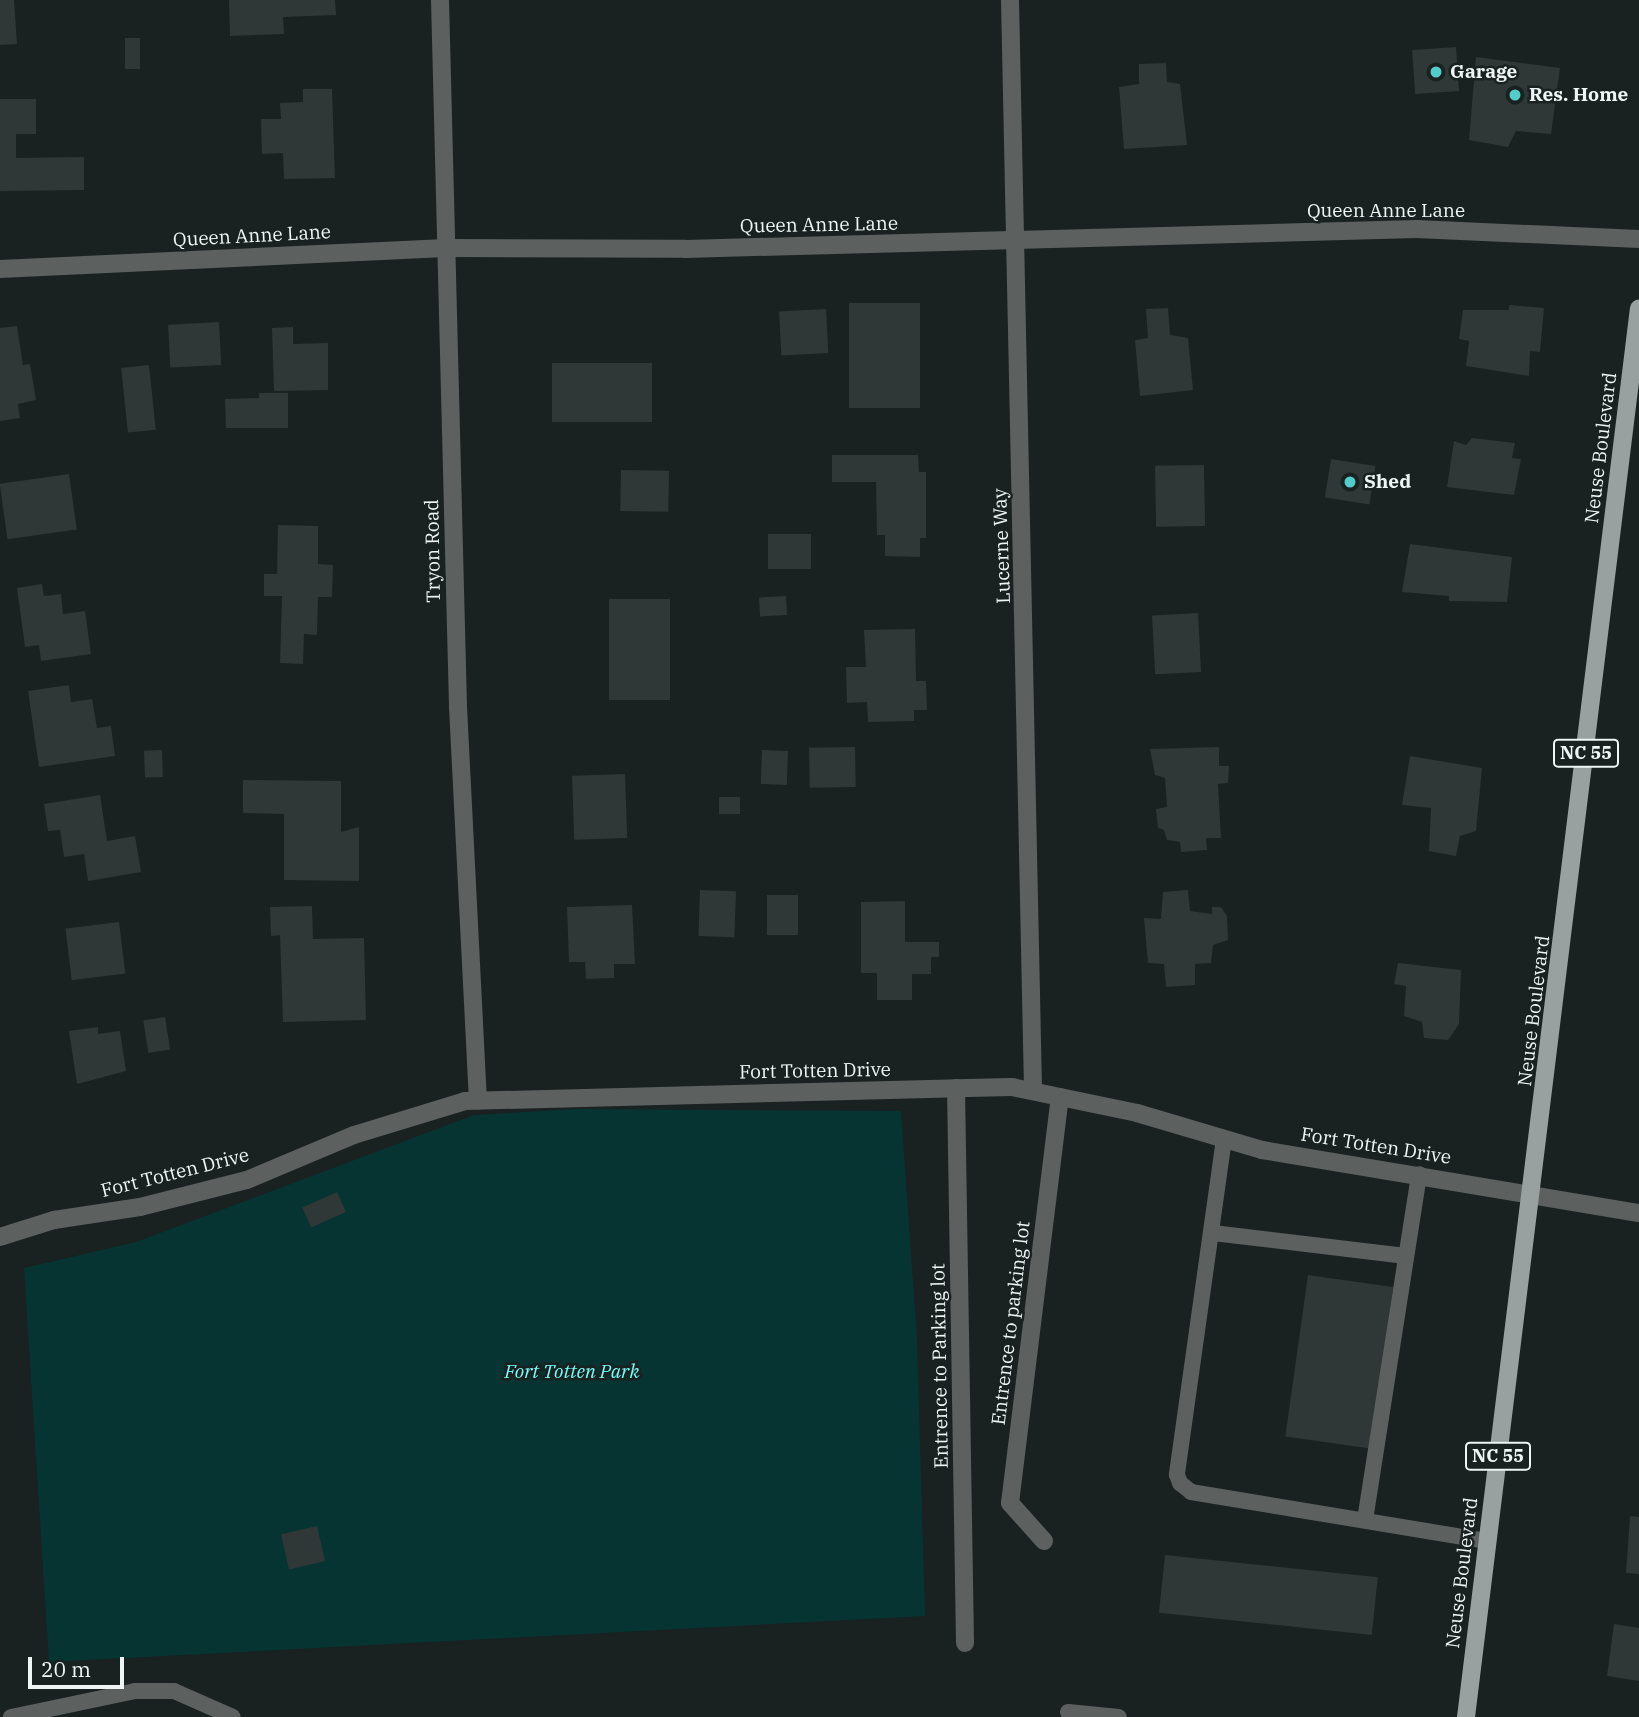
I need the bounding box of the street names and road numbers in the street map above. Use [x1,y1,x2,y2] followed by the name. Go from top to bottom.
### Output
[1307,200,1465,222] street label: Queen Anne Lane
[740,212,898,238] street label: Queen Anne Lane
[172,220,332,252] street label: Queen Anne Lane
[1580,371,1622,525] street label: Neuse Boulevard
[989,488,1015,604] street label: Lucerne Way
[421,499,445,603] street label: Tryon Road
[1553,738,1619,768] road number: NC 55
[1513,934,1555,1088] street label: Neuse Boulevard
[739,1058,891,1084] street label: Fort Totten Drive
[1299,1123,1453,1169] street label: Fort Totten Drive
[99,1144,251,1202] street label: Fort Totten Drive
[987,1220,1035,1426] street label: Entrence to parking lot
[927,1263,953,1469] street label: Entrence to Parking lot
[1465,1442,1531,1470] road number: NC 55
[1441,1496,1483,1650] street label: Neuse Boulevard

